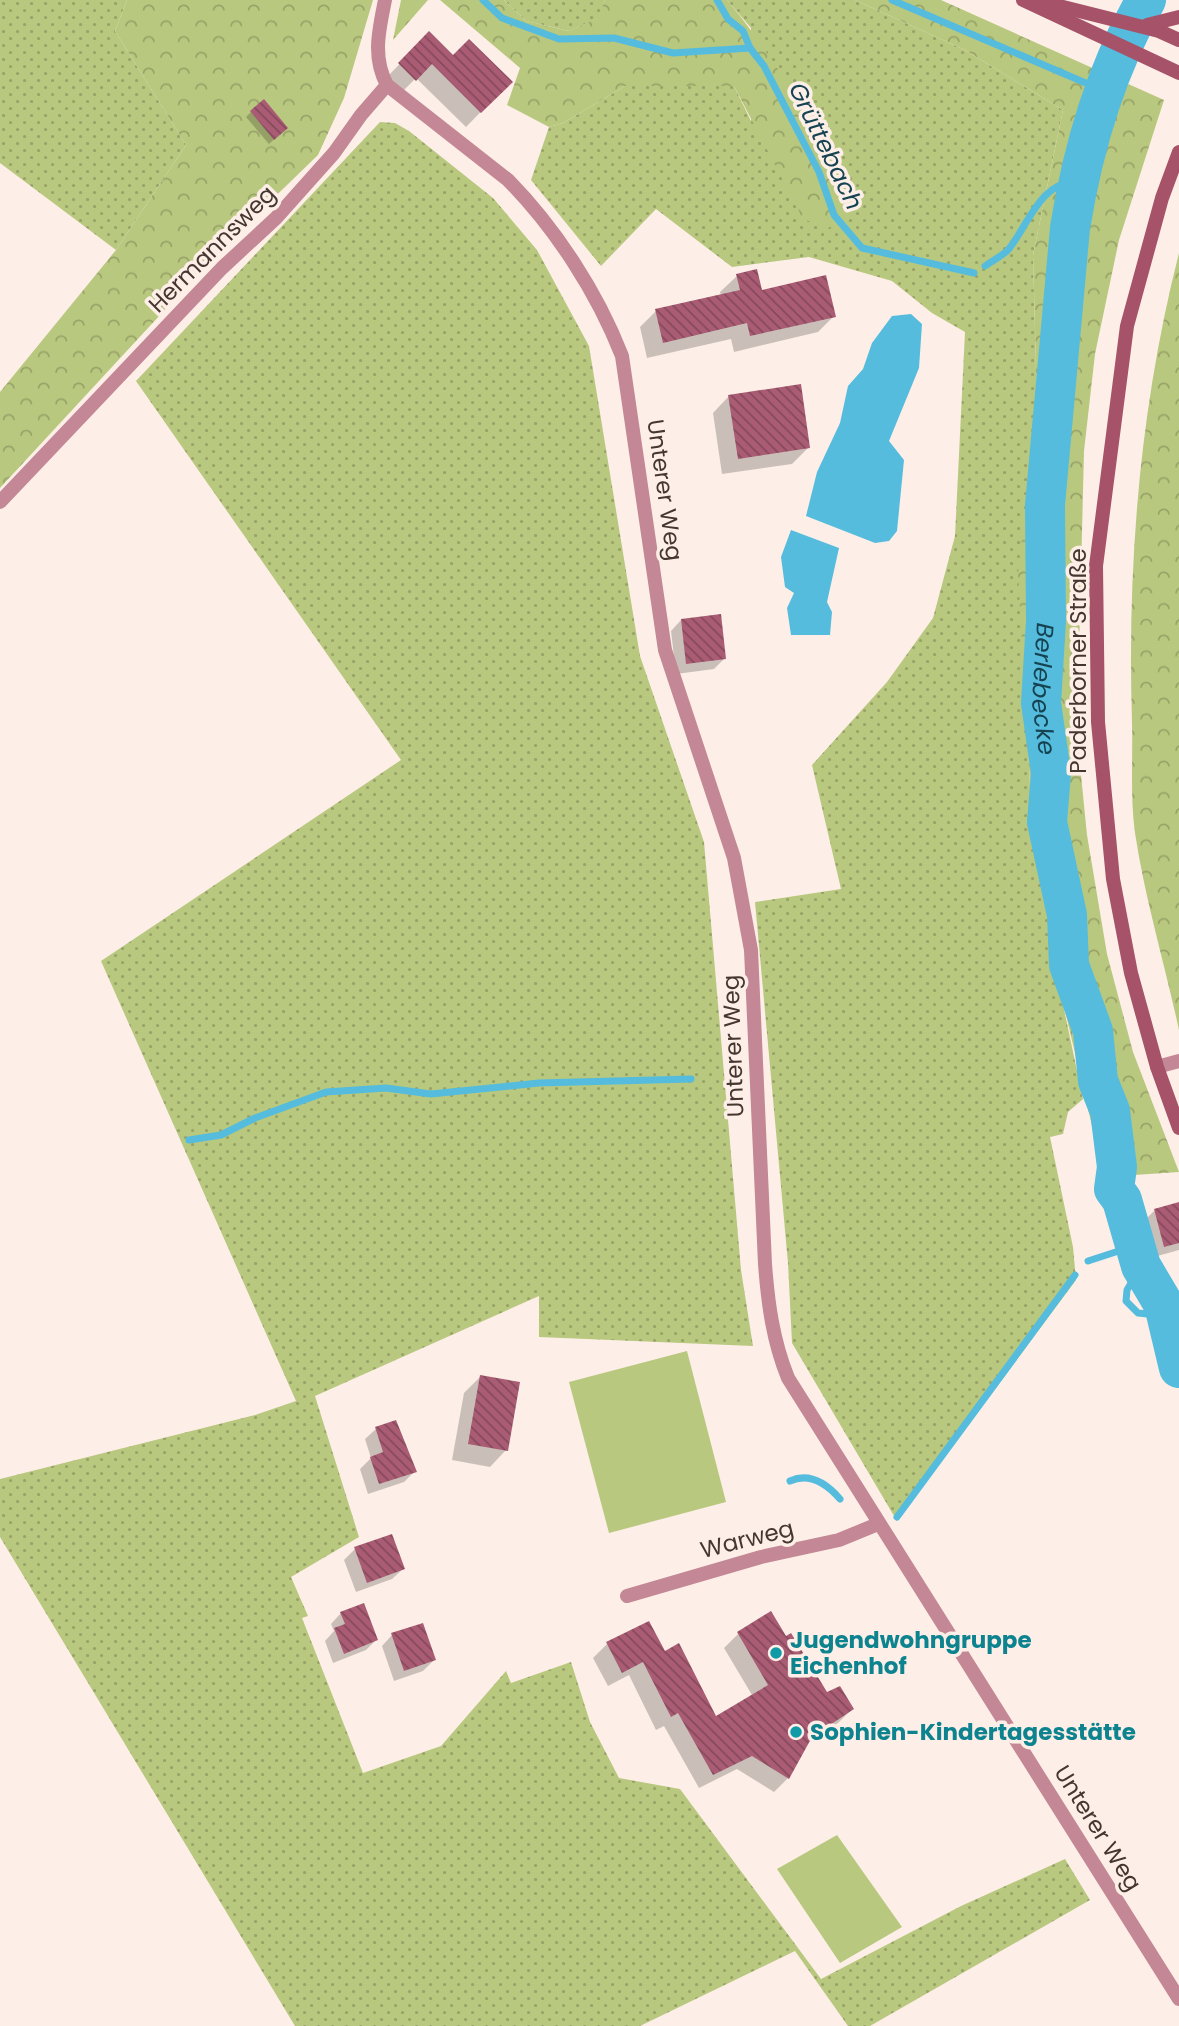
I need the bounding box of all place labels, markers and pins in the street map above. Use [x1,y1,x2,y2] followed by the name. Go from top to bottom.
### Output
[790,1624,1032,1682] place label: Jugendwohngruppe Eichenhof
[768,1645,784,1661] marker: Jugendwohngruppe Eichenhof
[810,1716,1136,1748] place label: Sophien-Kindertagesstätte
[788,1724,804,1740] marker: Sophien-Kindertagesstätte

